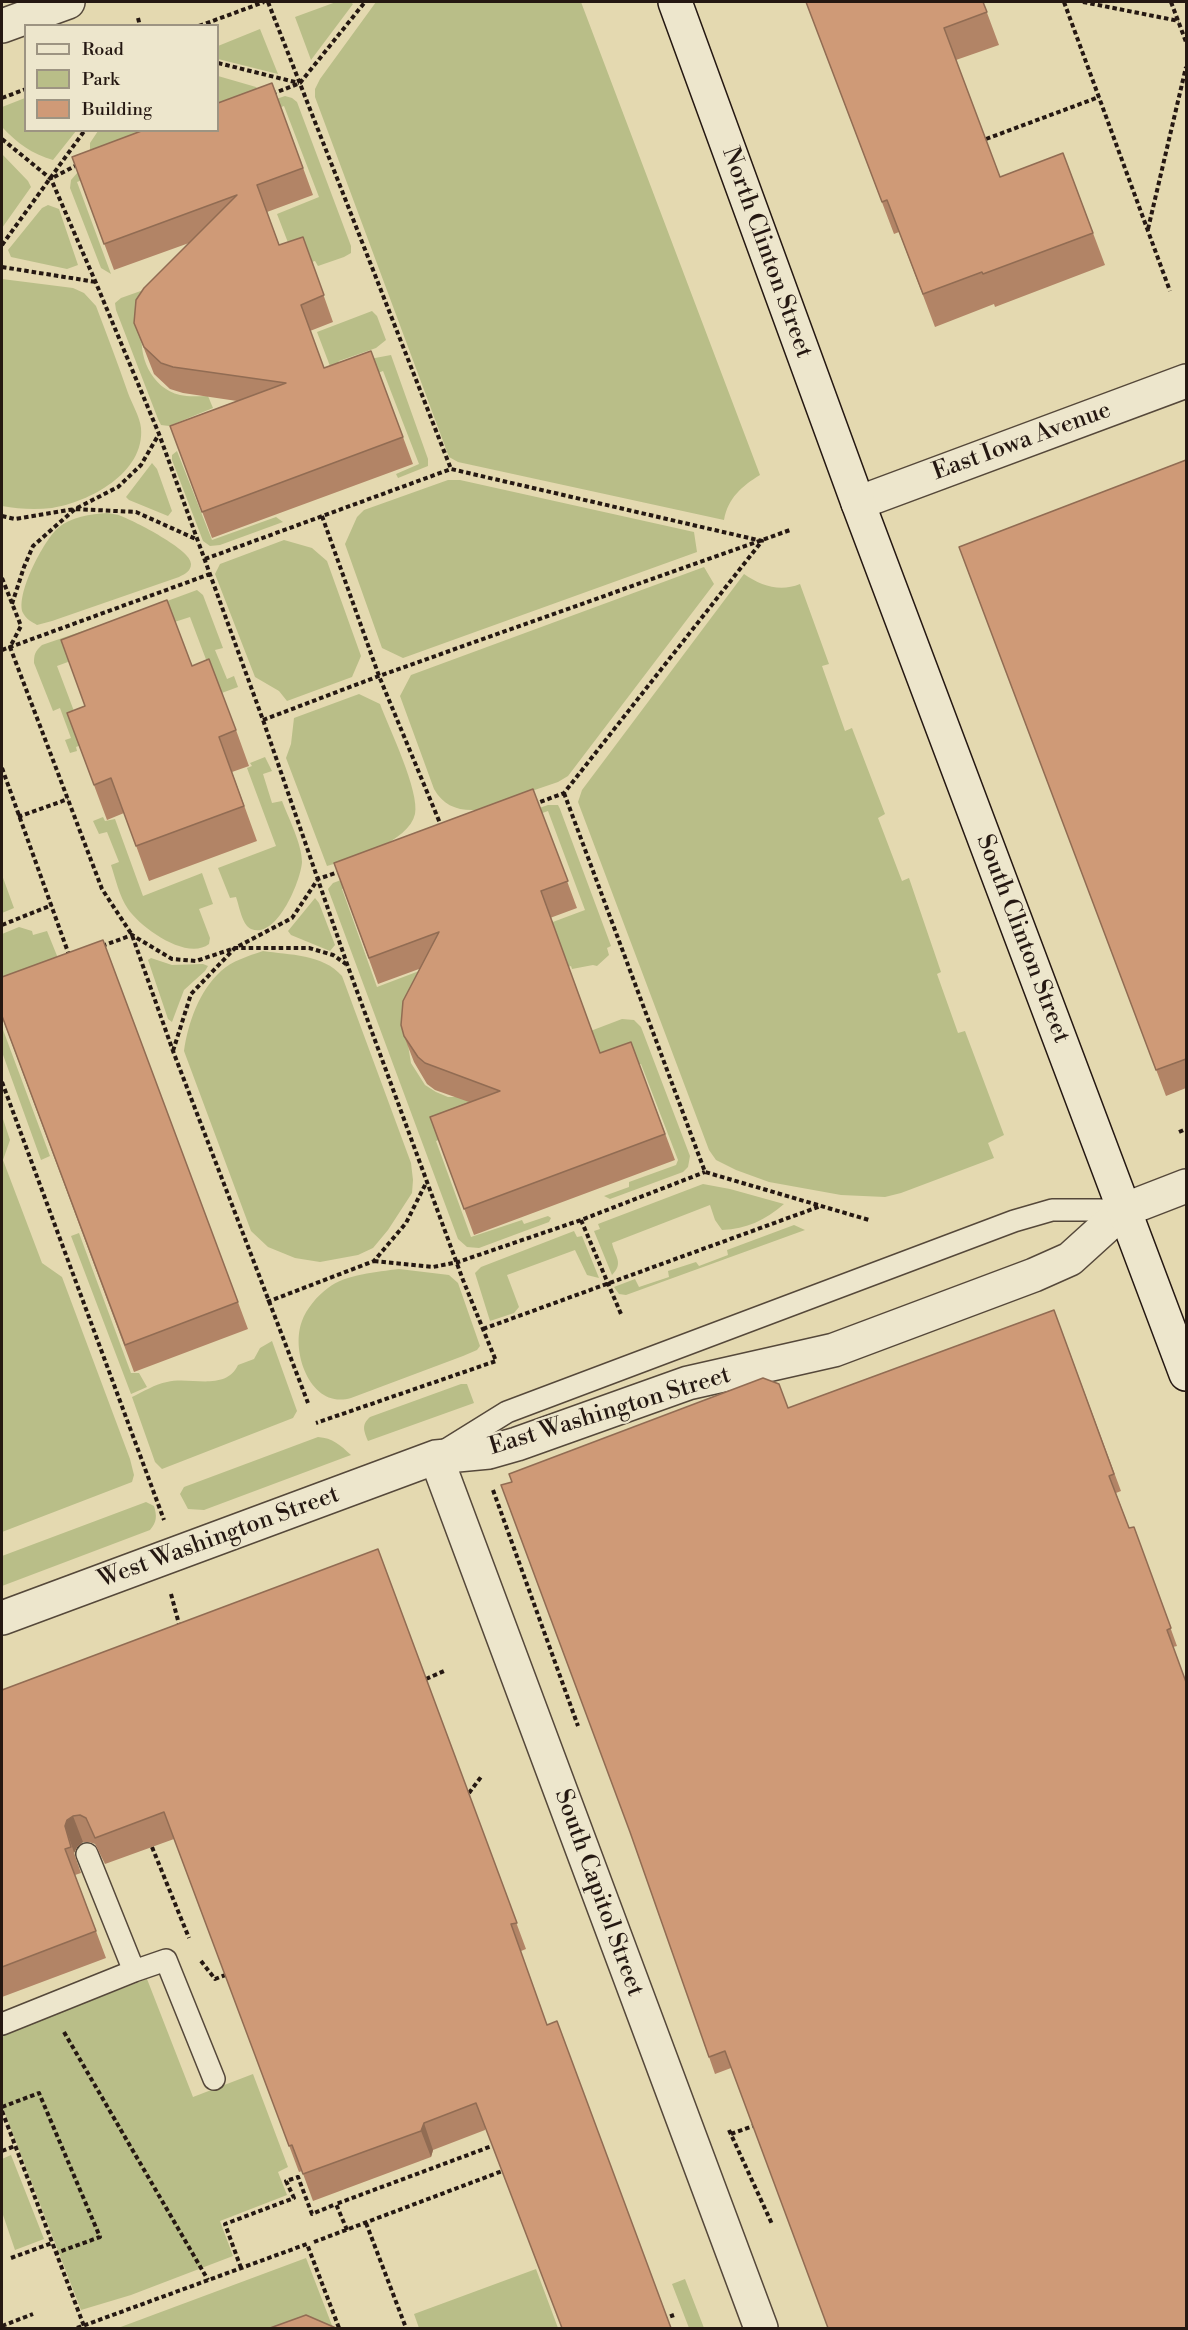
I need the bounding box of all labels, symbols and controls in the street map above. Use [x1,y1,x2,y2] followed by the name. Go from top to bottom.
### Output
[24,24,219,132] legend
[82,38,124,61] text: Road
[82,68,119,91] text: Park
[82,98,152,121] text: Building
[714,144,818,362] street label: North Clinton Street
[929,396,1115,488] street label: East Iowa Avenue
[969,831,1075,1047] street label: South Clinton Street
[486,1362,734,1462] street label: East Washington Street
[95,1481,343,1595] street label: West Washington Street
[547,1786,649,2000] street label: South Capitol Street

